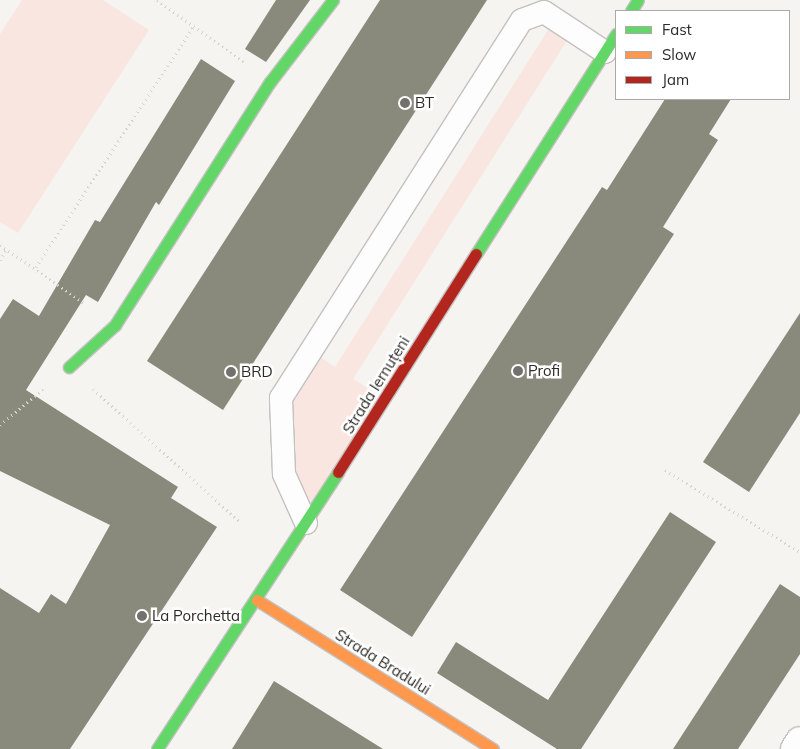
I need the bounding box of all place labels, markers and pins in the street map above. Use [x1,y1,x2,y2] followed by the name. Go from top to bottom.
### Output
[415,94,434,112] place label: BT
[399,97,411,109] marker: BT
[528,362,560,380] place label: Profi
[241,363,273,381] place label: BRD
[512,365,524,377] marker: Profi
[225,366,237,378] marker: BRD
[152,607,240,625] place label: La Porchetta
[136,610,148,622] marker: La Porchetta

